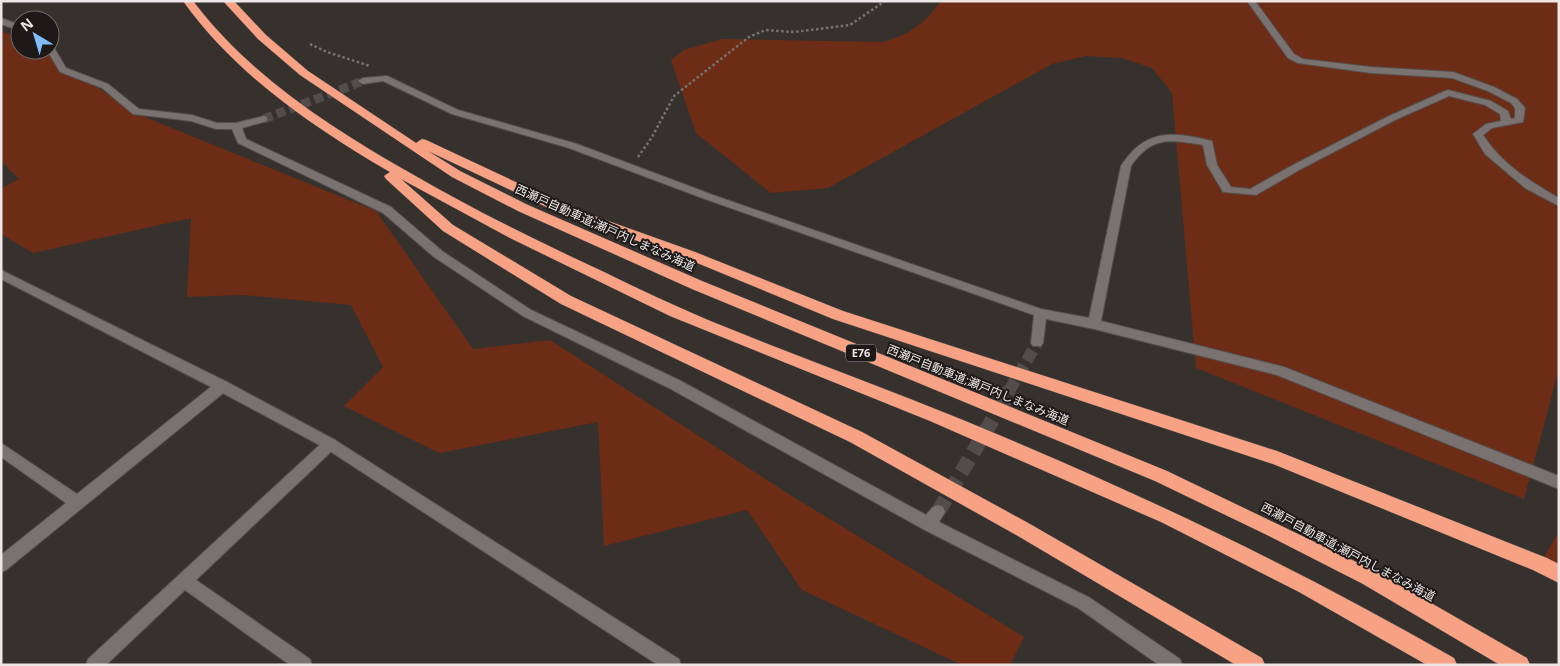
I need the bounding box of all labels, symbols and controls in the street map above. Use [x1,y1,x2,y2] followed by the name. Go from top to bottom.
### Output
[10,10,60,60] north arrow
[16,13,37,35] text: N
[513,180,698,275] street label: 西瀬戸自動車道;瀬戸内しまなみ海道
[885,340,1072,429] street label: 西瀬戸自動車道;瀬戸内しまなみ海道
[846,344,876,362] road number: E76
[1258,498,1438,605] street label: 西瀬戸自動車道;瀬戸内しまなみ海道

